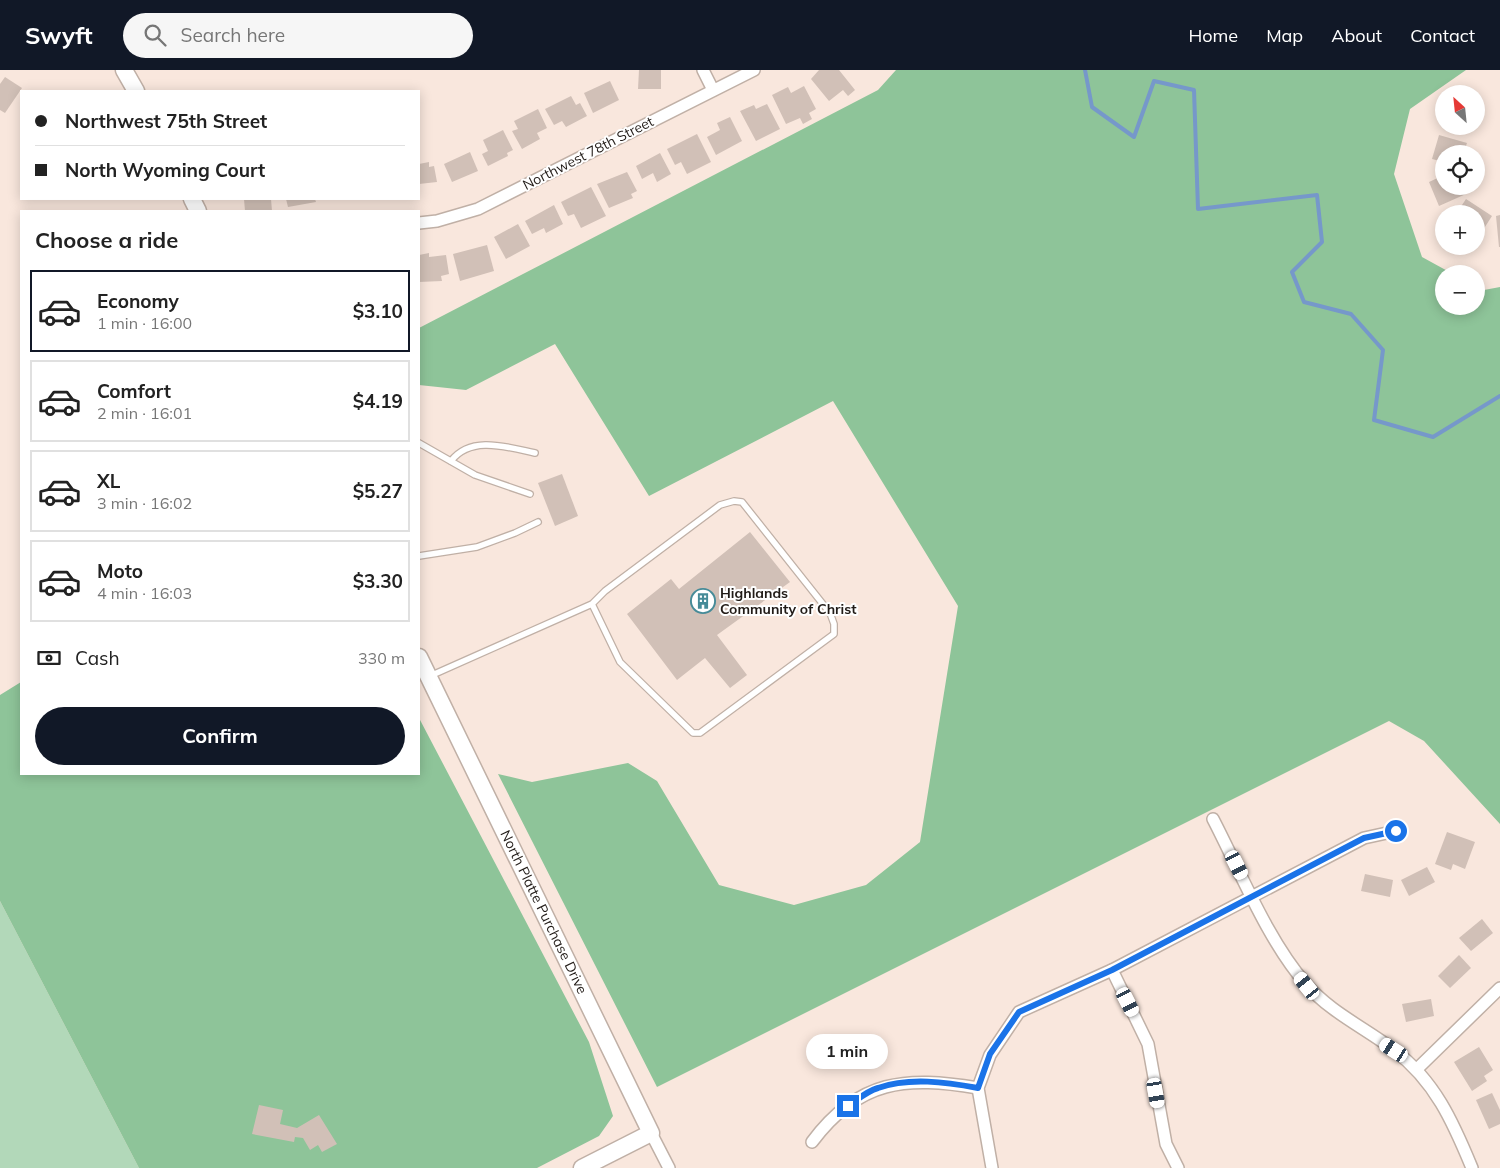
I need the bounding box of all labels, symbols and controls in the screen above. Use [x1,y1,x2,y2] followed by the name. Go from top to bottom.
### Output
[123,13,473,58] search box
[25,20,93,50] text: Swyft
[141,21,169,49] icon: search
[181,23,285,47] text: Search here
[1188,24,1238,47] text: Home
[1266,24,1303,47] text: Map
[1331,24,1382,47] text: About
[1410,24,1475,47] text: Contact
[1435,85,1485,135] north arrow
[1435,85,1485,315] map controls
[65,109,267,133] text: Northwest 75th Street
[520,112,656,194] street label: Northwest 78th Street
[1435,145,1485,195] button: locate
[65,158,265,182] text: North Wyoming Court
[1435,205,1485,255] button: +
[35,226,178,254] text: Choose a ride
[1435,265,1485,315] button: −
[37,289,82,334] icon: car
[97,289,179,313] text: Economy
[353,299,403,323] text: $3.10
[97,313,192,333] text: 1 min · 16:00
[37,379,82,424] icon: car
[97,379,171,403] text: Comfort
[353,389,403,413] text: $4.19
[97,403,192,423] text: 2 min · 16:01
[37,469,82,514] icon: car
[97,469,120,493] text: XL
[353,479,403,503] text: $5.27
[97,493,192,513] text: 3 min · 16:02
[37,559,82,604] icon: car
[97,559,143,583] text: Moto
[353,569,403,593] text: $3.30
[97,583,192,603] text: 4 min · 16:03
[720,584,857,618] place label: Highlands Community of Christ
[690,588,716,614] building icon: Highlands Community of Christ
[35,644,63,672] icon: cash
[75,646,120,670] text: Cash
[358,648,405,668] text: 330 m
[35,707,405,765] button: Confirm
[1385,820,1407,842] route start
[496,827,592,997] street label: North Platte Purchase Drive
[1223,848,1250,882] car
[1291,970,1322,1002] car
[1114,985,1141,1019] car
[807,1034,889,1068] callout: 1 min
[1377,1036,1410,1064] car
[826,1041,868,1061] text: 1 min
[1146,1077,1165,1109] car
[837,1095,859,1117] route end

